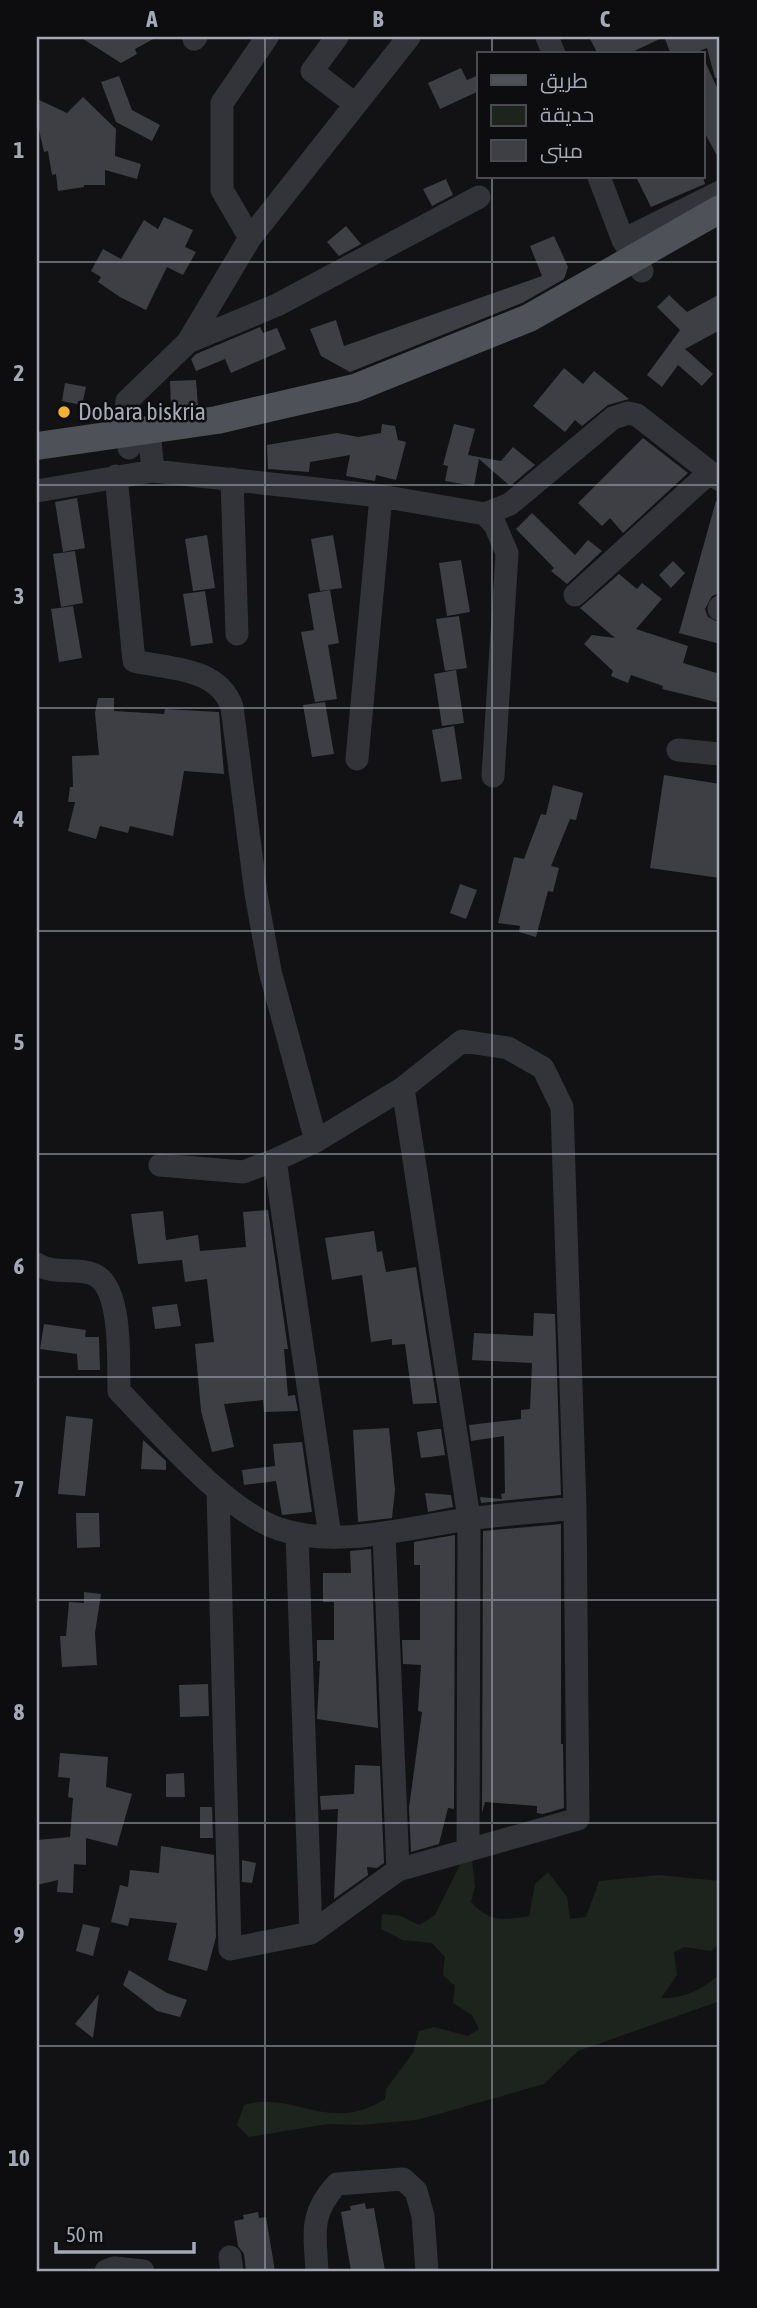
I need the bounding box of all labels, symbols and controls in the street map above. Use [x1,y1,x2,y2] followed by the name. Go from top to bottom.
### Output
[145,6,158,32] text: A
[373,6,384,32] text: B
[600,6,611,32] text: C
[477,52,704,178] legend
[540,68,588,94] text: طريق
[540,102,594,126] text: حديقة
[14,137,25,163] text: 1
[540,138,583,164] text: مبنى
[14,360,24,386] text: 2
[78,398,206,425] place label: Dobara biskria
[56,404,72,420] marker: Dobara biskria
[14,583,24,609] text: 3
[13,806,25,832] text: 4
[14,1029,25,1055] text: 5
[14,1253,25,1279] text: 6
[14,1476,24,1502] text: 7
[14,1699,25,1725] text: 8
[14,1922,25,1948] text: 9
[8,2145,30,2171] text: 10
[56,2210,194,2254] scale bar
[66,2222,104,2246] text: 50 m

